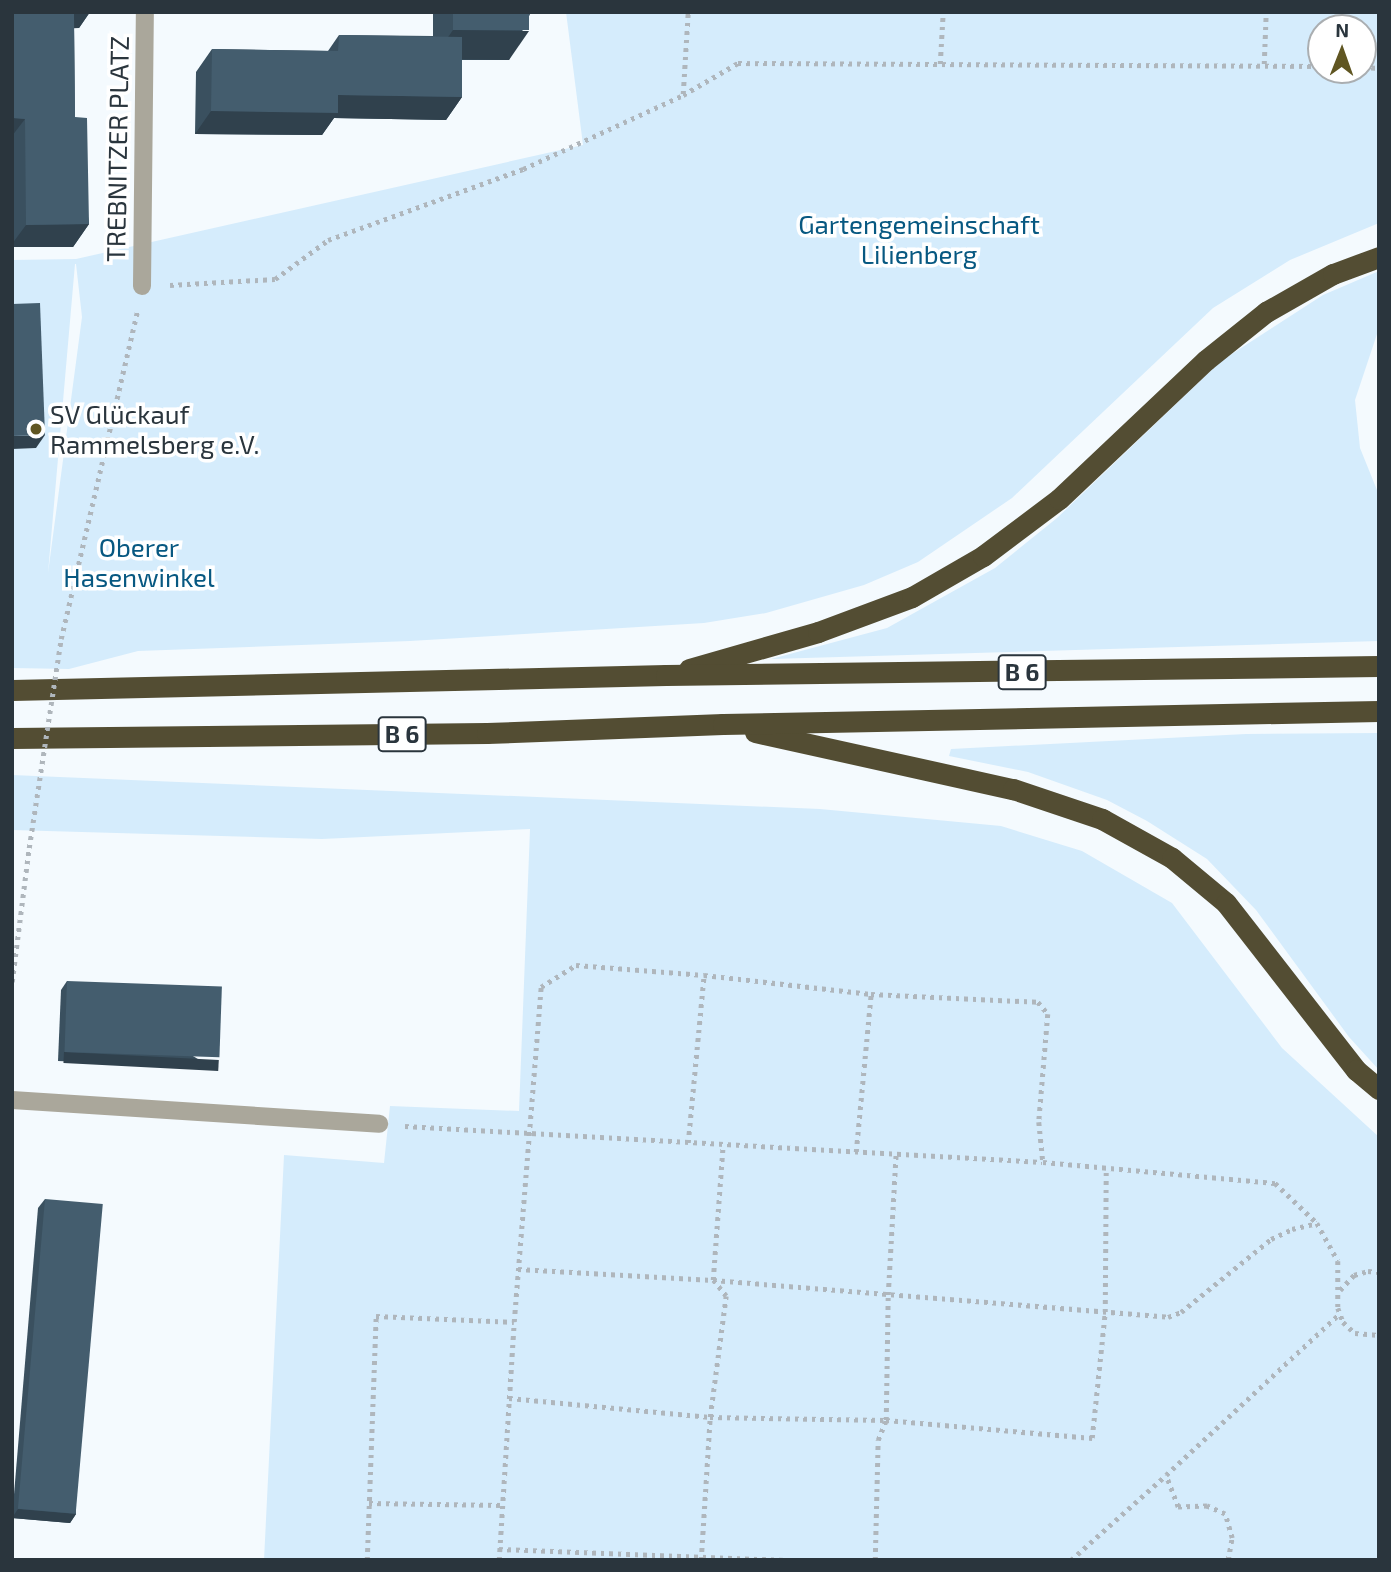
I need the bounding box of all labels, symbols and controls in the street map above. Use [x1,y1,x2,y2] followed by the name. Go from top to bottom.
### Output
[1307,14,1377,84] north arrow
[1335,18,1349,41] text: N
[99,36,135,262] street label: TREBNITZER PLATZ
[798,208,1040,270] park label: Gartengemeinschaft Lilienberg
[50,398,260,460] place label: SV Glückauf Rammelsberg e.V.
[28,421,44,437] marker: SV Glückauf Rammelsberg e.V.
[63,531,215,592] park label: Oberer Hasenwinkel
[998,652,1046,692] road number: B 6
[378,714,426,754] road number: B 6

